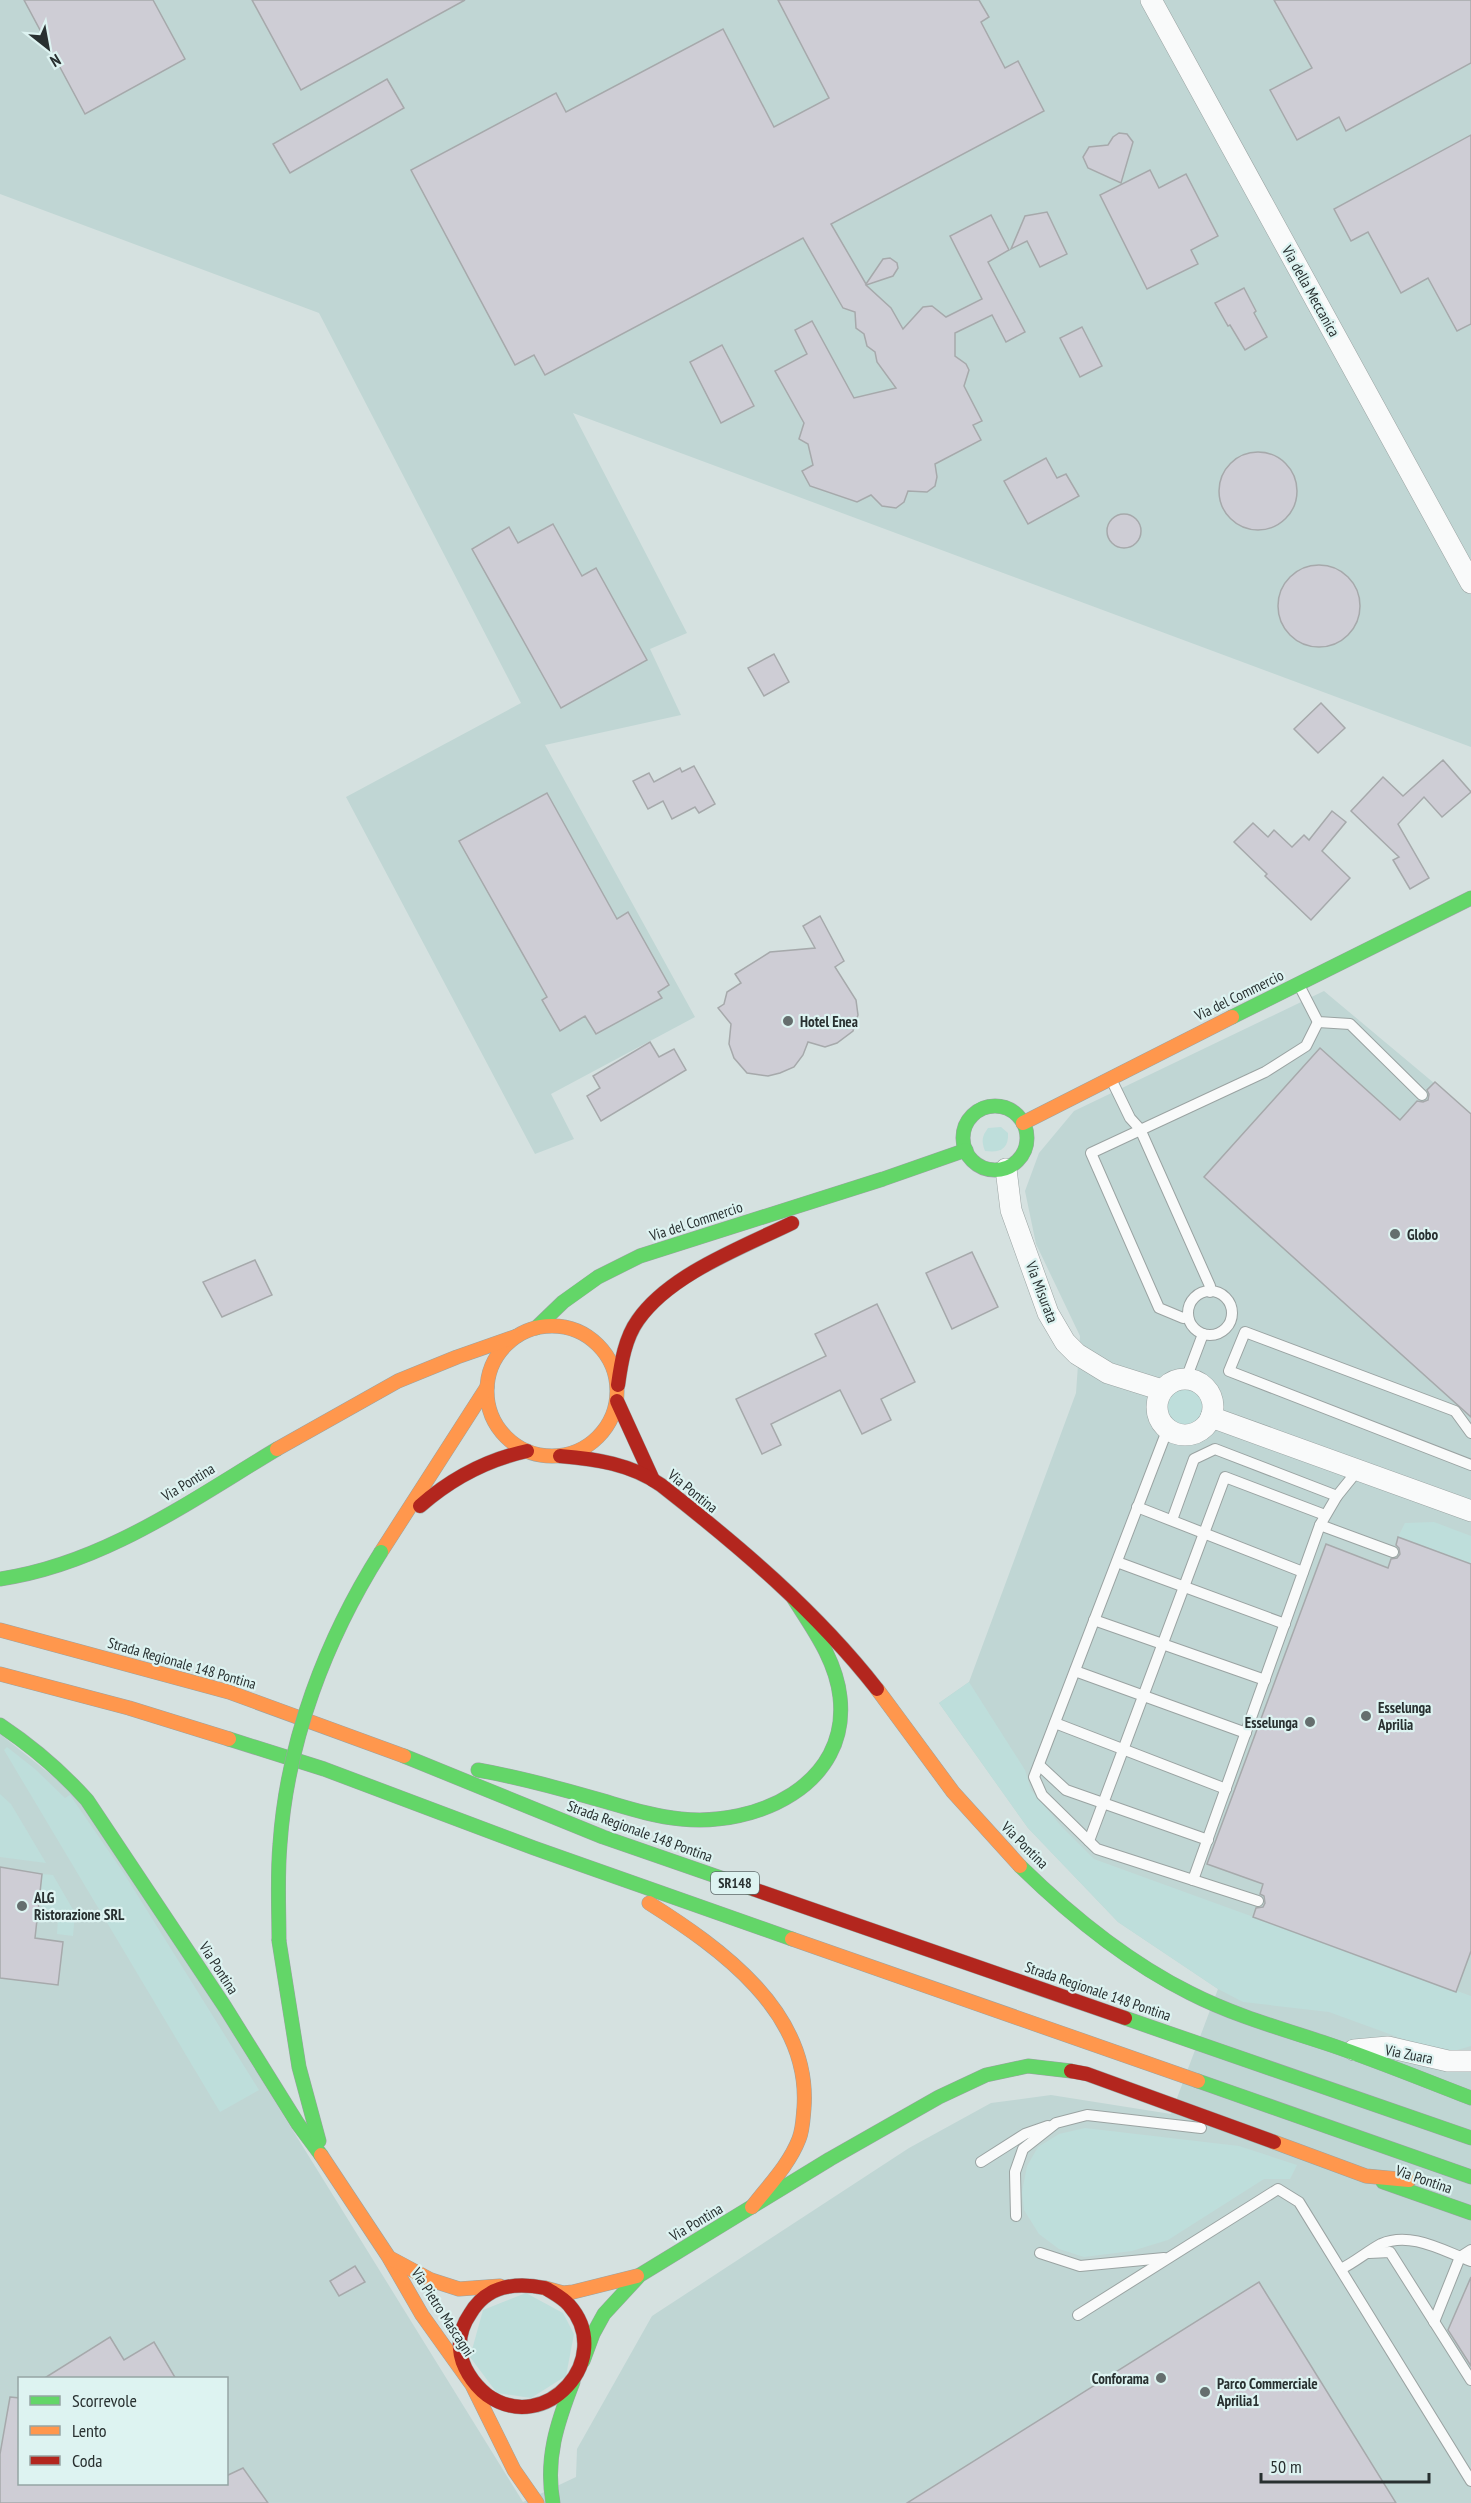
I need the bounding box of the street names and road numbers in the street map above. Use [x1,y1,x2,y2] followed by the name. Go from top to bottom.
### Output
[1278,241,1344,340] street label: Via della Meccanica
[1191,965,1287,1025] street label: Via del Commercio
[646,1197,745,1245] street label: Via del Commercio
[1021,1258,1062,1325] street label: Via Misurata
[157,1459,218,1506] street label: Via Pontina
[663,1465,722,1517] street label: Via Pontina
[106,1633,258,1693] street label: Strada Regionale 148 Pontina
[565,1796,715,1866] street label: Strada Regionale 148 Pontina
[997,1817,1052,1872] street label: Via Pontina
[711,1872,759,1894] road number: SR148
[194,1937,243,1998] street label: Via Pontina
[1022,1957,1174,2025] street label: Strada Regionale 148 Pontina
[1383,2040,1434,2068] street label: Via Zuara
[1392,2160,1455,2198] street label: Via Pontina
[665,2199,726,2246] street label: Via Pontina
[407,2263,479,2360] street label: Via Pietro Mascagni

